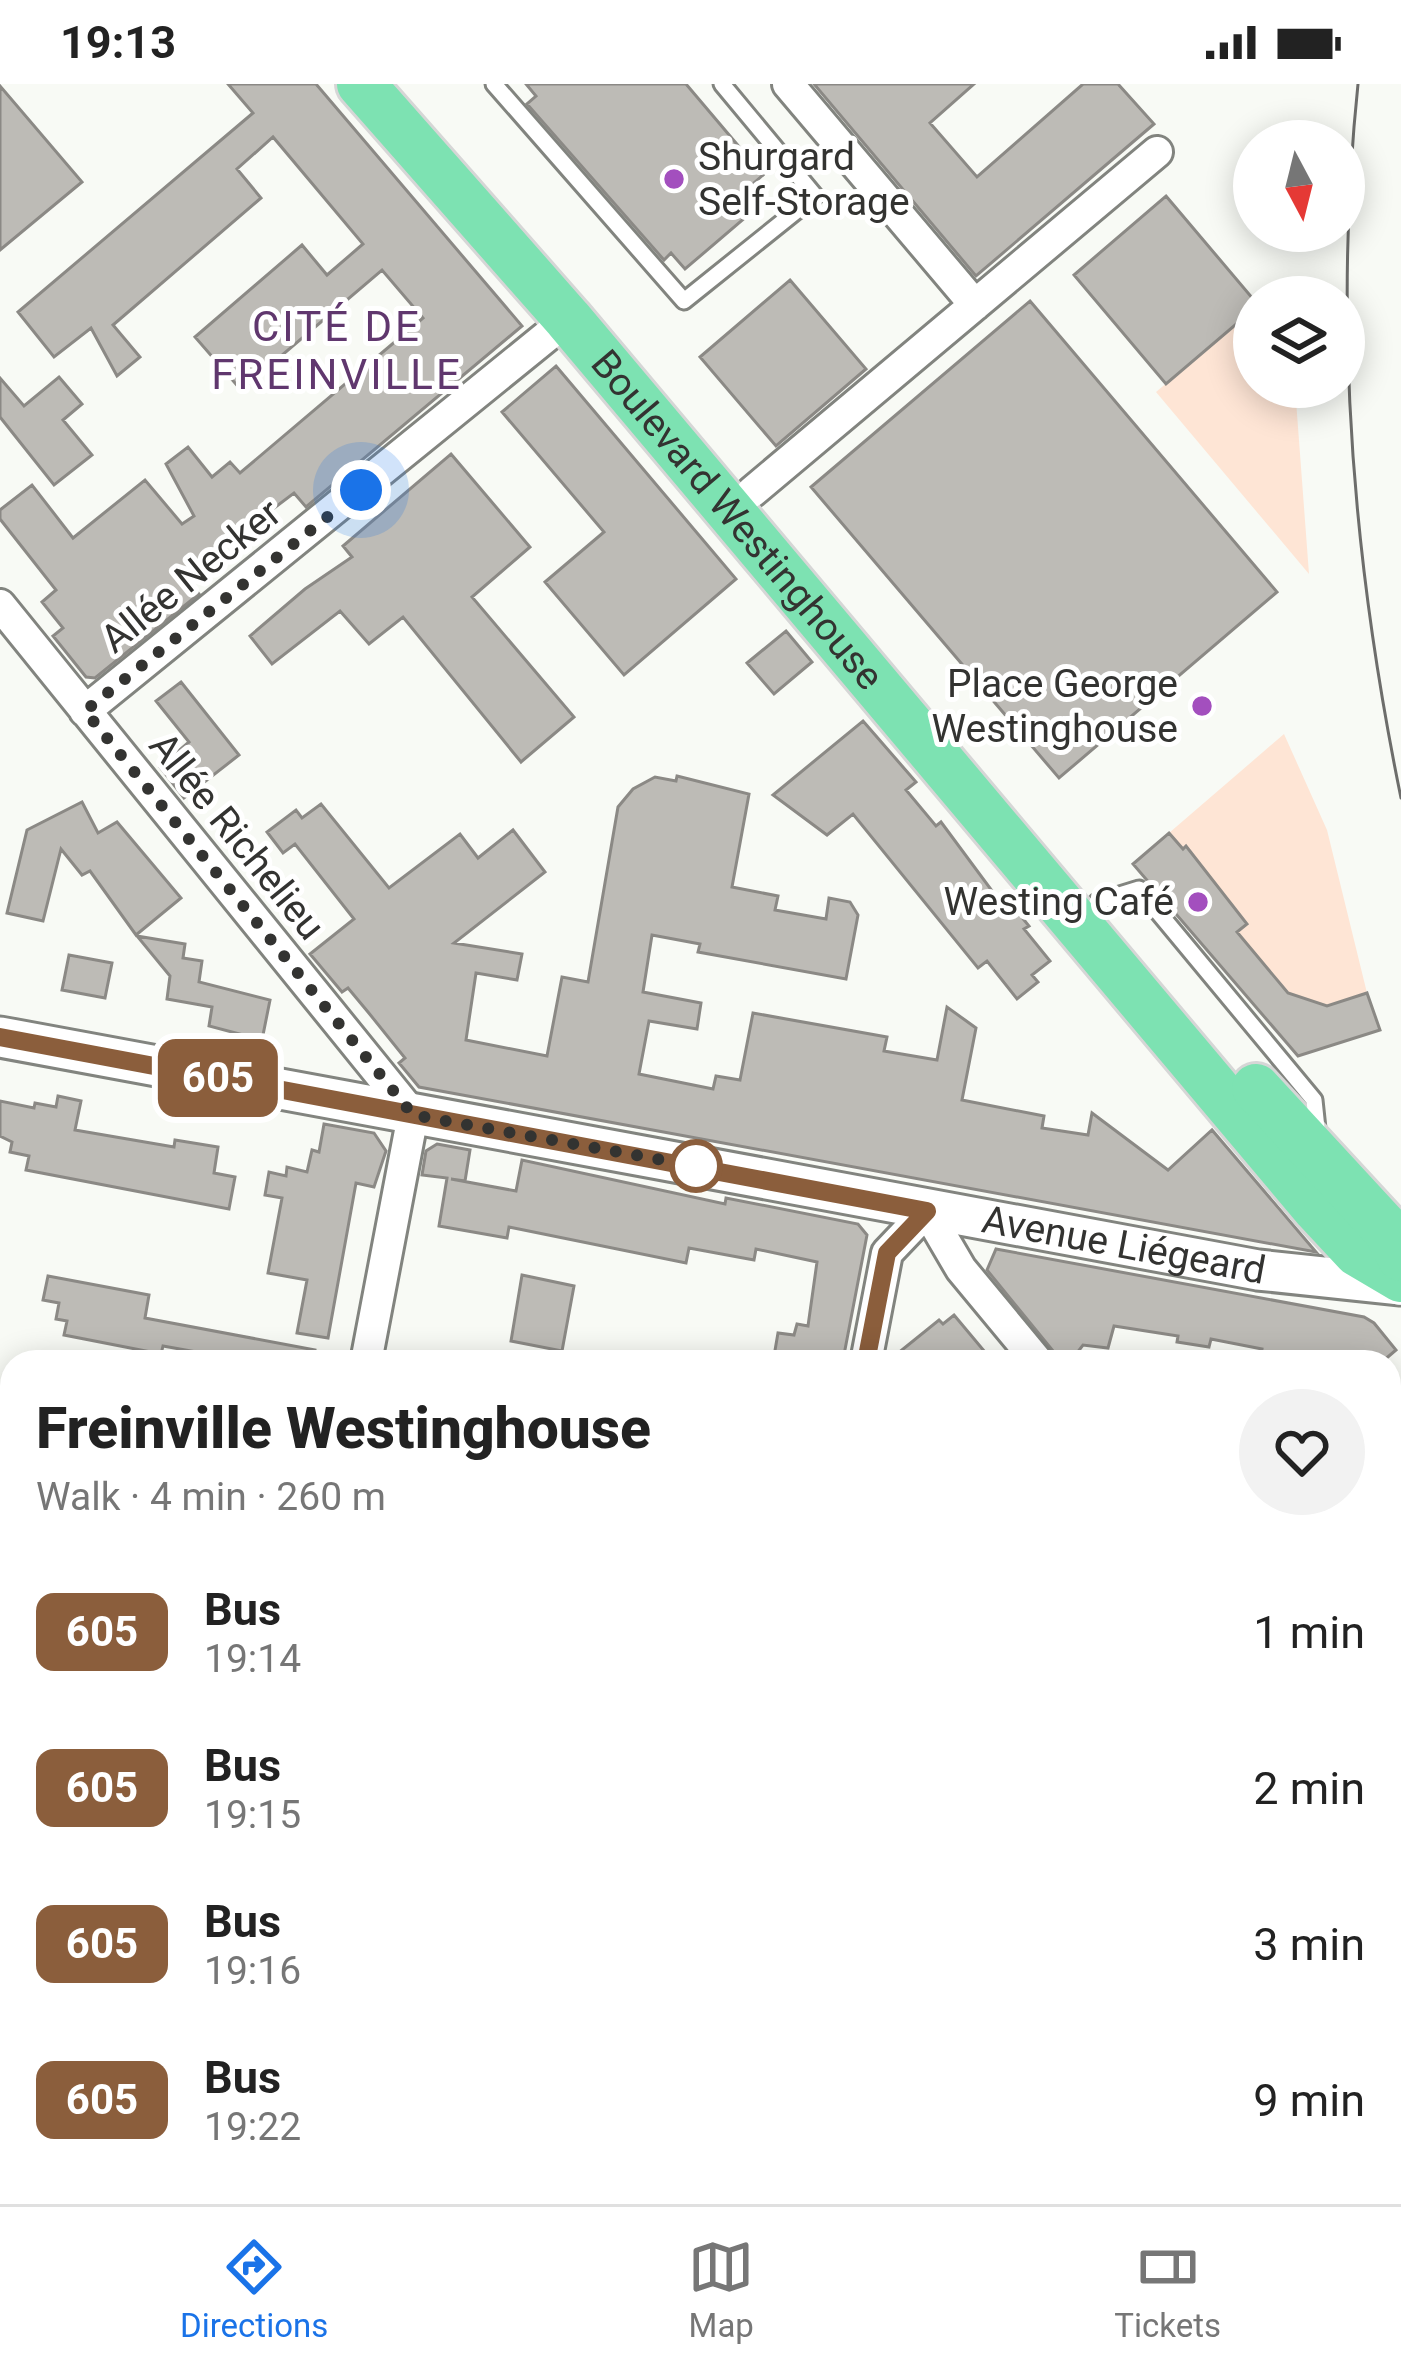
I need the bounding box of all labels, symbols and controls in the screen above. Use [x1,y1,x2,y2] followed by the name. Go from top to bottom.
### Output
[60,16,176,69] text: 19:13
[1233,120,1365,252] north arrow
[1233,120,1365,408] map controls
[698,134,910,225] place label: Shurgard Self-Storage
[661,166,687,192] marker: Shurgard Self-Storage
[1233,276,1365,408] button: layers
[211,302,463,399] district label: CITÉ DE FREINVILLE
[582,341,893,699] street label: Boulevard Westinghouse
[331,460,391,520] your location
[92,490,290,662] street label: Allée Necker
[931,661,1178,752] place label: Place George Westinghouse
[1189,693,1215,719] marker: Place George Westinghouse
[140,723,334,949] street label: Allée Richelieu
[943,879,1174,925] place label: Westing Café
[1185,889,1211,915] marker: Westing Café
[149,1039,287,1117] line badge: 605
[182,1053,254,1102] text: 605
[671,1141,721,1191] unlabelled marker
[979,1196,1269,1294] street label: Avenue Liégeard
[1239,1389,1365,1515] button: heart
[36,1395,651,1462] text: Freinville Westinghouse
[36,1474,386,1520] text: Walk · 4 min · 260 m
[204,1583,281,1636] text: Bus
[1253,1606,1365,1659] text: 1 min
[66,1607,138,1656] text: 605
[204,1636,301,1682] text: 19:14
[204,1739,281,1792] text: Bus
[1253,1762,1365,1815] text: 2 min
[66,1763,138,1812] text: 605
[204,1792,301,1838] text: 19:15
[204,1895,281,1948] text: Bus
[1253,1918,1365,1971] text: 3 min
[66,1919,138,1968] text: 605
[204,1948,301,1994] text: 19:16
[204,2051,281,2104] text: Bus
[1253,2074,1365,2127] text: 9 min
[66,2075,138,2124] text: 605
[204,2104,301,2150] text: 19:22
[180,2234,328,2345] tab: Directions
[688,2234,754,2345] tab: Map
[1114,2234,1221,2345] tab: Tickets

